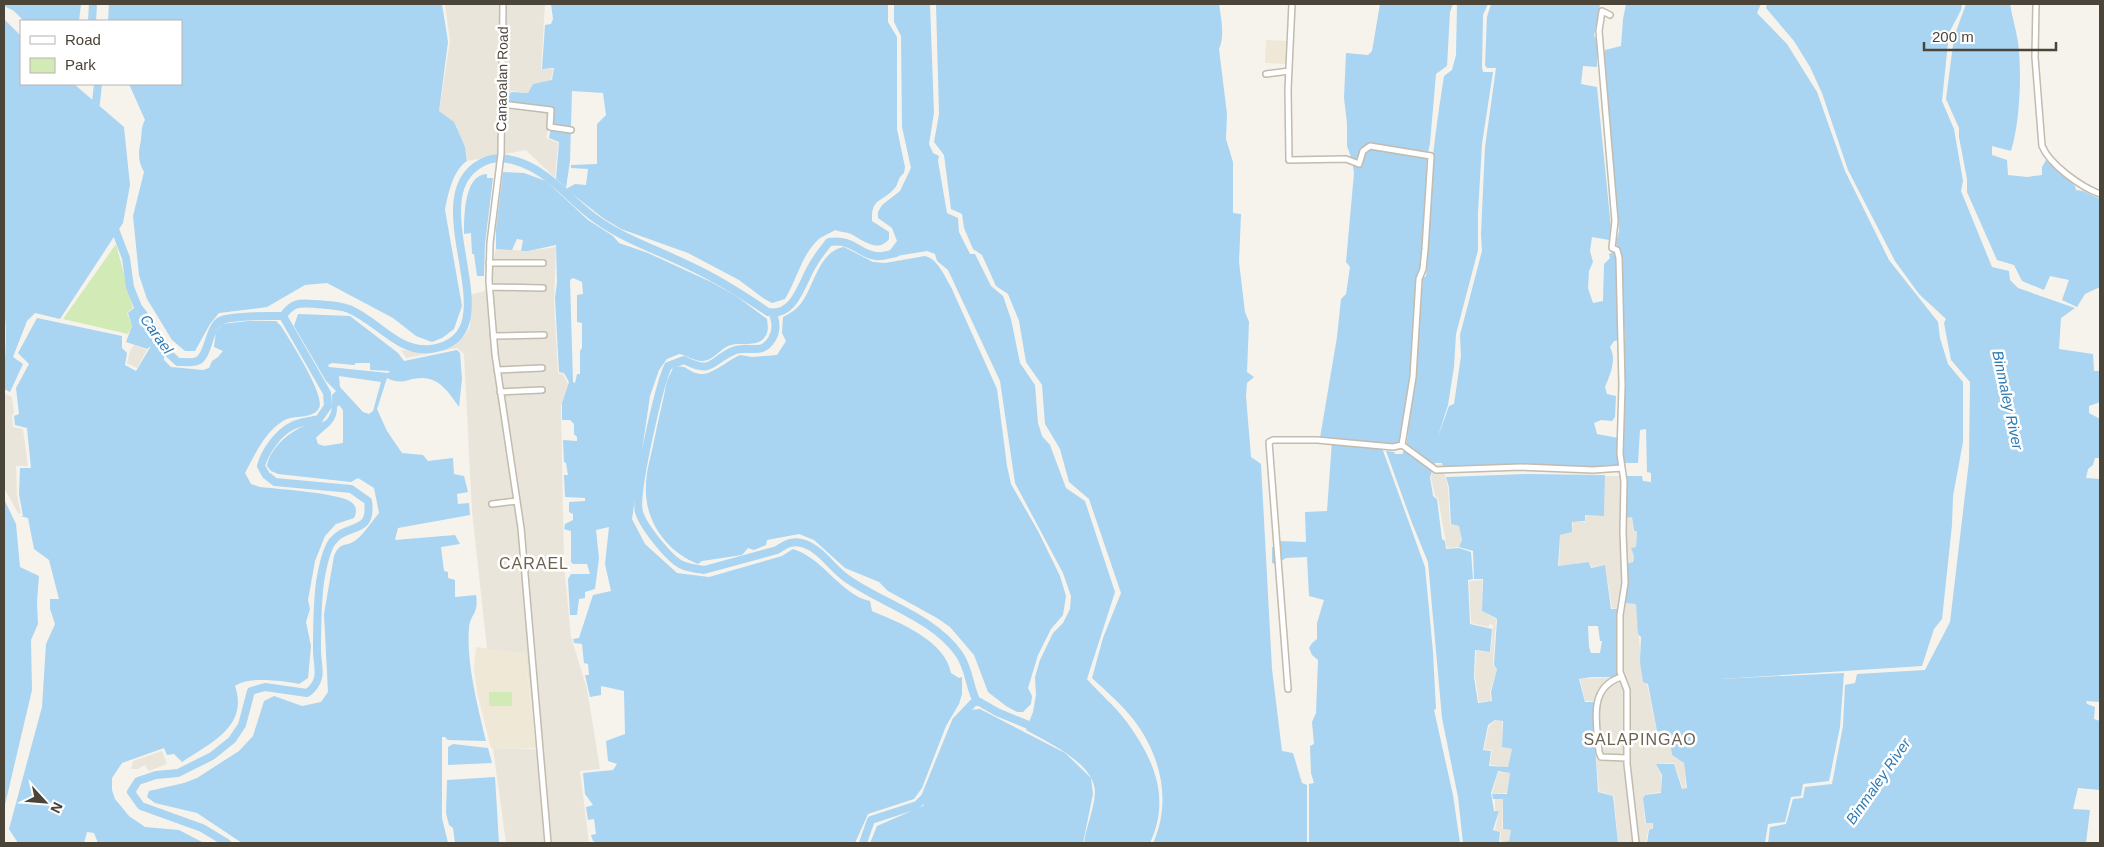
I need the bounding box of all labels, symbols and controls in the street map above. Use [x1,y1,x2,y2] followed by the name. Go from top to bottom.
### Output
[20,20,182,85] legend
[1924,20,2056,52] scale bar
[493,26,511,132] street label: Canaoalan Road
[1932,28,1974,45] text: 200 m
[65,31,101,48] text: Road
[65,56,96,73] text: Park
[137,311,177,357] water label: Carael
[1989,349,2027,452] water label: Binmaley River
[499,555,569,572] district label: CARAEL
[1583,731,1697,748] district label: SALAPINGAO
[1842,734,1914,827] water label: Binmaley River
[20,777,70,827] north arrow
[47,800,66,816] text: N

